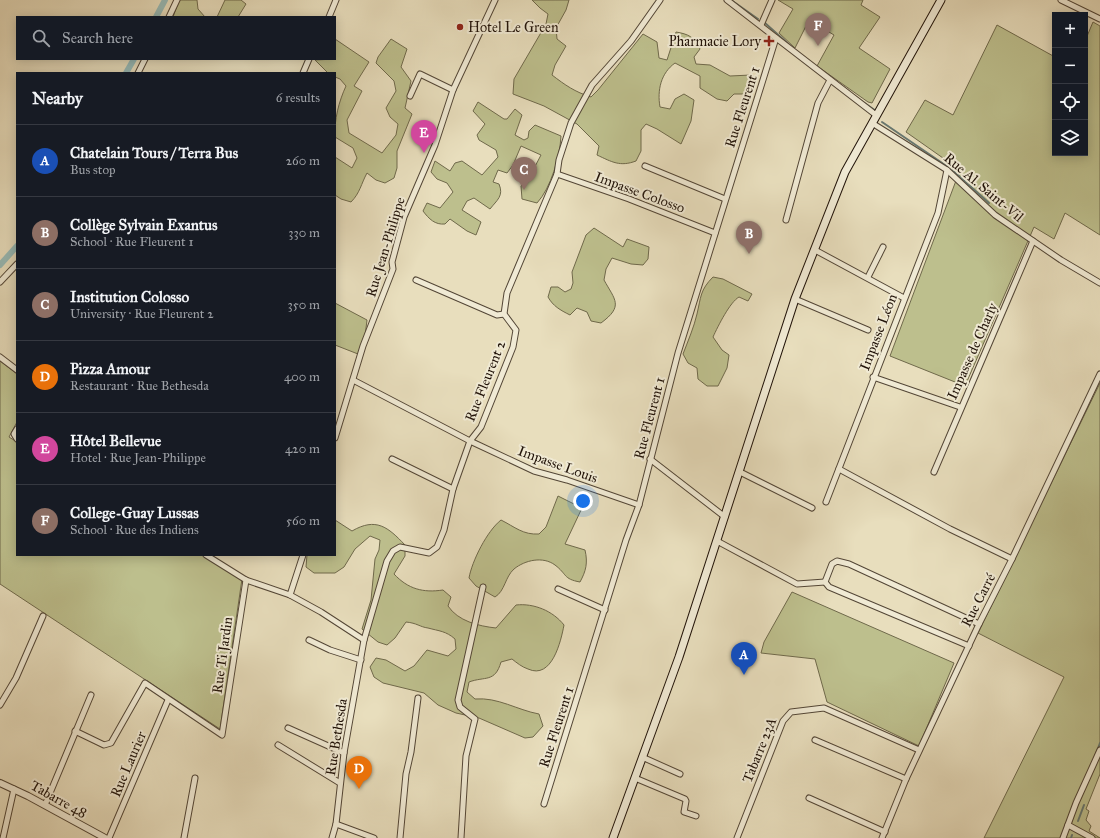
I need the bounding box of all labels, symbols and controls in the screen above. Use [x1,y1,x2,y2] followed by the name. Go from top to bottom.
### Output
[1052,12,1088,156] map controls
[1052,12,1088,48] button: +
[805,13,831,46] pin: F
[16,16,336,60] search box
[468,19,559,36] place label: Hotel Le Green
[455,22,465,32] marker: Hotel Le Green
[30,27,52,49] icon: search
[62,29,133,47] text: Search here
[669,33,761,50] place label: Pharmacie Lory
[764,36,774,46] marker: Pharmacie Lory
[1052,48,1088,84] button: −
[721,64,764,150] street label: Rue Fleurent 1
[1052,84,1088,120] button: locate
[32,88,83,109] text: Nearby
[276,90,320,106] text: 6 results
[411,120,437,153] pin: E
[1052,120,1088,156] button: layers
[70,144,238,162] text: Chatelain Tours / Terra Bus
[940,149,1027,226] street label: Rue Al. Saint-Vil
[41,153,49,169] text: A
[286,153,320,169] text: 260 m
[511,157,537,190] pin: C
[70,162,116,178] text: Bus stop
[592,168,687,217] street label: Impasse Colosso
[362,195,410,299] street label: Rue Jean-Philippe
[70,216,218,234] text: Collège Sylvain Exantus
[736,221,762,254] pin: B
[41,225,49,241] text: B
[288,225,320,241] text: 330 m
[70,234,194,250] text: School · Rue Fleurent 1
[70,288,189,306] text: Institution Colosso
[856,291,901,373] street label: Impasse Léon
[41,297,49,313] text: C
[287,297,320,313] text: 350 m
[944,300,1002,402] street label: Impasse de Charly
[70,306,214,322] text: University · Rue Fleurent 2
[462,338,509,424] street label: Rue Fleurent 2
[70,360,150,378] text: Pizza Amour
[40,369,50,385] text: D
[284,369,320,385] text: 400 m
[630,375,669,461] street label: Rue Fleurent 1
[70,378,209,394] text: Restaurant · Rue Bethesda
[70,432,161,450] text: Hôtel Bellevue
[40,441,50,457] text: E
[285,441,320,457] text: 420 m
[516,442,600,487] street label: Impasse Louis
[70,450,206,466] text: Hotel · Rue Jean-Philippe
[573,491,593,511] your location
[70,504,199,522] text: College-Guay Lussas
[41,513,49,529] text: F
[286,513,320,529] text: 560 m
[70,522,199,538] text: School · Rue des Indiens
[958,571,999,630] street label: Rue Carré
[209,615,237,695] street label: Rue Ti Jardin
[731,642,757,675] pin: A
[535,684,578,770] street label: Rue Fleurent 1
[322,697,351,777] street label: Rue Bethesda
[739,715,780,785] street label: Tabarre 23A
[107,728,150,800] street label: Rue Laurier
[346,756,372,789] pin: D
[28,777,90,822] street label: Tabarre 48

